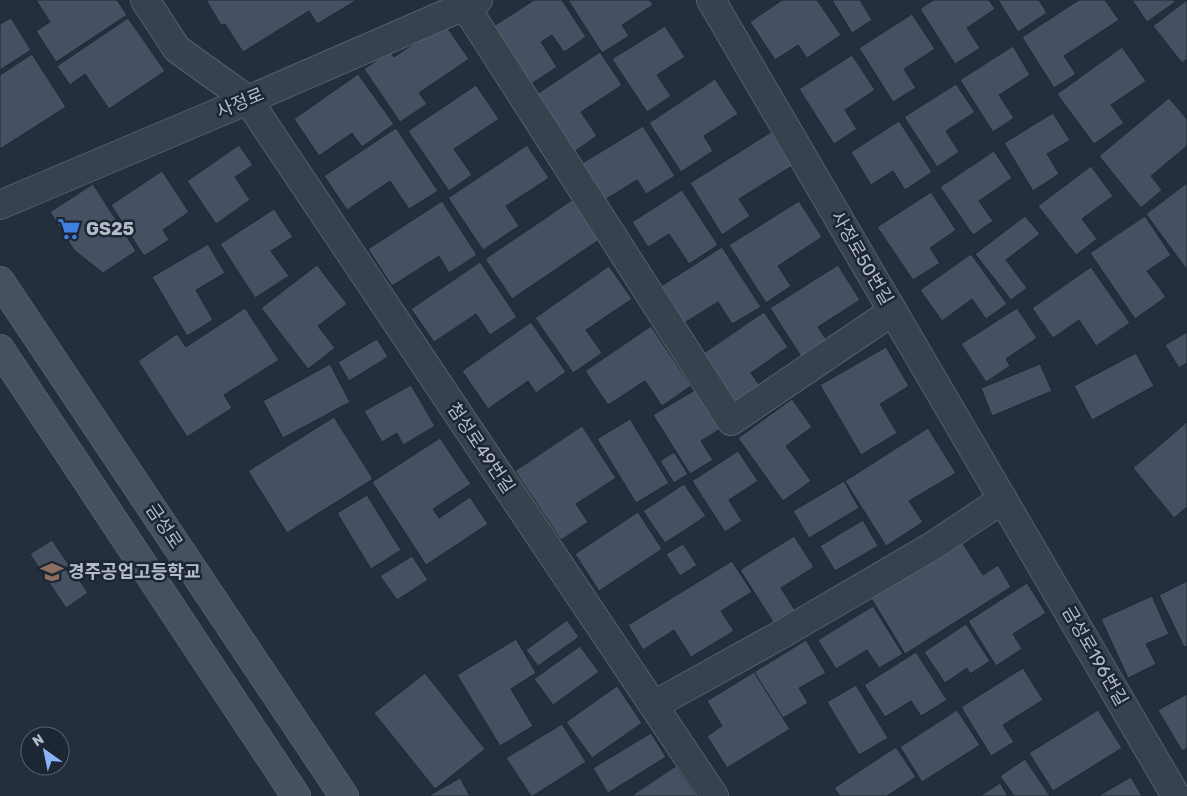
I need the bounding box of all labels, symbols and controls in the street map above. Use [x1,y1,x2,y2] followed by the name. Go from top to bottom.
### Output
[213,83,267,123] street label: 사정로
[826,207,898,309] street label: 사정로50번길
[56,216,82,242] supermarket icon: GS25
[86,218,134,240] place label: GS25
[443,399,519,497] street label: 첨성로49번길
[141,499,187,553] street label: 금성로
[39,559,65,585] school or university icon: 경주공업고등학교
[68,561,200,583] place label: 경주공업고등학교
[1058,602,1132,710] street label: 금성로196번길
[20,726,70,776] north arrow
[29,731,47,750] text: N

